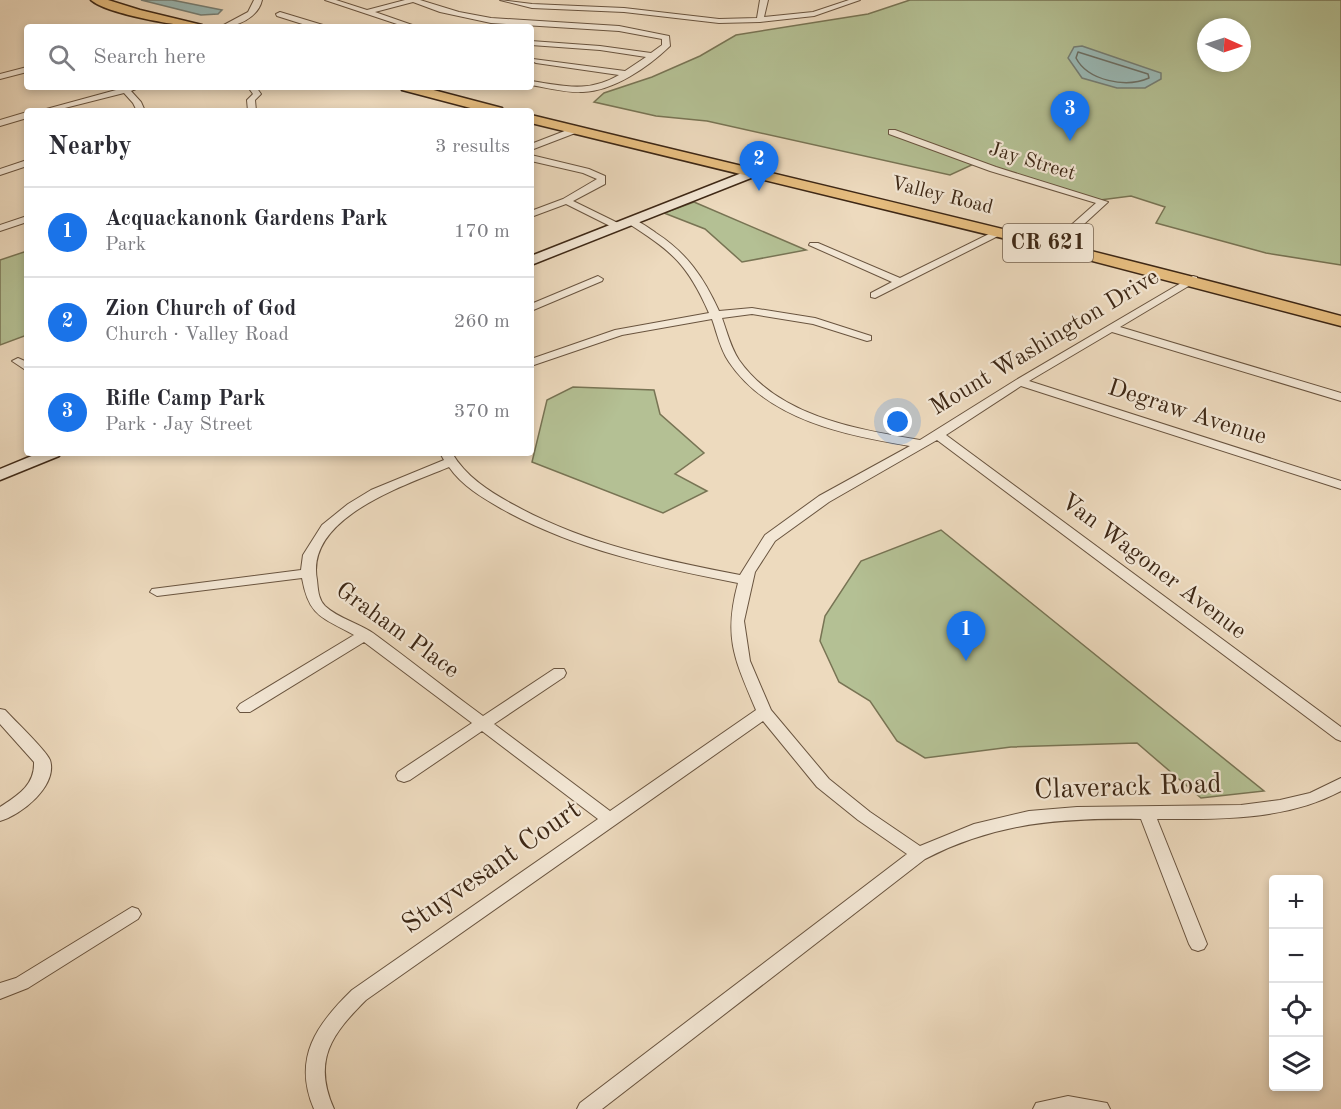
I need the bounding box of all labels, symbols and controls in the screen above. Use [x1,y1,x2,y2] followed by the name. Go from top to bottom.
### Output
[1197,18,1251,72] north arrow
[24,24,534,90] search box
[45,41,78,74] icon: search
[93,46,206,68] text: Search here
[1050,92,1090,141] pin: 3
[48,134,132,160] text: Nearby
[435,137,510,157] text: 3 results
[986,139,1078,185] street label: Jay Street
[740,142,778,191] pin: 2
[889,174,995,218] street label: Valley Road
[105,208,388,230] text: Acquackanonk Gardens Park
[62,222,73,242] text: 1
[454,222,510,242] text: 170 m
[1003,224,1093,262] road number: CR 621
[105,235,146,255] text: Park
[927,265,1163,421] street label: Mount Washington Drive
[105,298,296,320] text: Zion Church of God
[62,312,73,332] text: 2
[454,312,510,332] text: 260 m
[105,325,289,345] text: Church · Valley Road
[1105,376,1269,450] street label: Degraw Avenue
[105,388,265,410] text: Rifle Camp Park
[62,402,73,422] text: 3
[454,402,510,422] text: 370 m
[883,407,912,436] your location
[105,415,253,435] text: Park · Jay Street
[1056,490,1250,644] street label: Van Wagoner Avenue
[331,578,463,684] street label: Graham Place
[946,612,986,661] pin: 1
[1034,771,1222,805] street label: Claverack Road
[398,796,586,940] street label: Stuyvesant Court
[1269,875,1323,1091] map controls
[1269,875,1323,929] button: +
[1269,929,1323,983] button: −
[1269,983,1323,1037] button: locate
[1269,1037,1323,1091] button: layers

